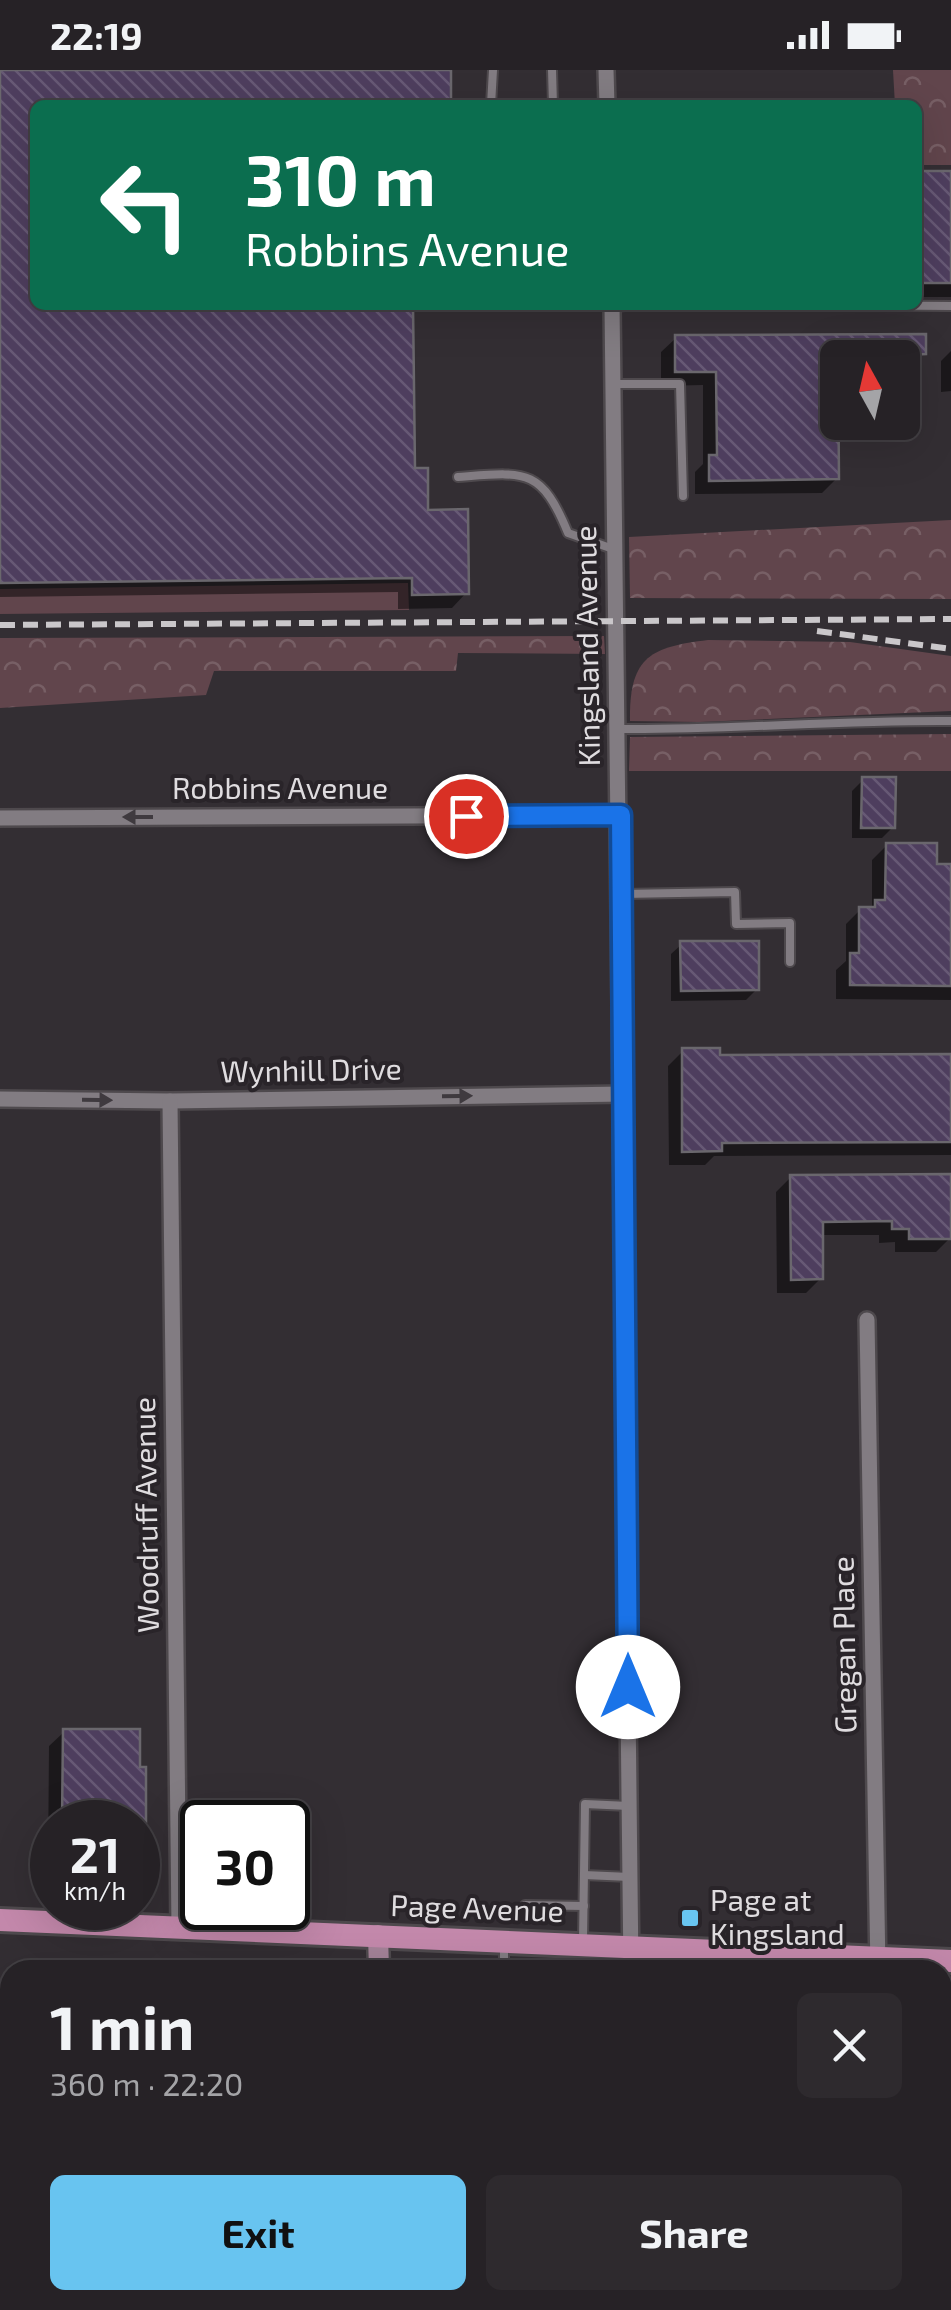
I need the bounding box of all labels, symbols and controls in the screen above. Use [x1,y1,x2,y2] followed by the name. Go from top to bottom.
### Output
[50,12,143,58] text: 22:19
[245,136,436,220] text: 310 m
[80,140,210,270] icon: left
[245,221,569,275] text: Robbins Avenue
[820,340,920,440] north arrow
[820,340,920,440] map controls
[566,525,606,767] street label: Kingsland Avenue
[172,769,388,805] street label: Robbins Avenue
[424,774,509,859] pin
[439,789,494,844] icon: arrive
[122,809,154,825] one-way arrow
[220,1049,402,1089] street label: Wynhill Drive
[442,1088,474,1104] one-way arrow
[82,1092,114,1108] one-way arrow
[125,1397,165,1633] street label: Woodruff Avenue
[823,1556,863,1734] street label: Gregan Place
[576,1635,680,1739] position arrow
[180,1800,310,1930] speed limit sign: 30
[70,1823,120,1883] text: 21
[64,1875,126,1905] text: km/h
[710,1881,845,1951] place label: Page at Kingsland
[390,1886,564,1928] street label: Page Avenue
[679,1907,701,1929] marker: Page at Kingsland
[50,1990,194,2062] text: 1 min
[797,1993,902,2098] button: close
[50,2064,243,2102] text: 360 m · 22:20
[50,2175,466,2290] button: Exit
[486,2175,902,2290] button: Share

